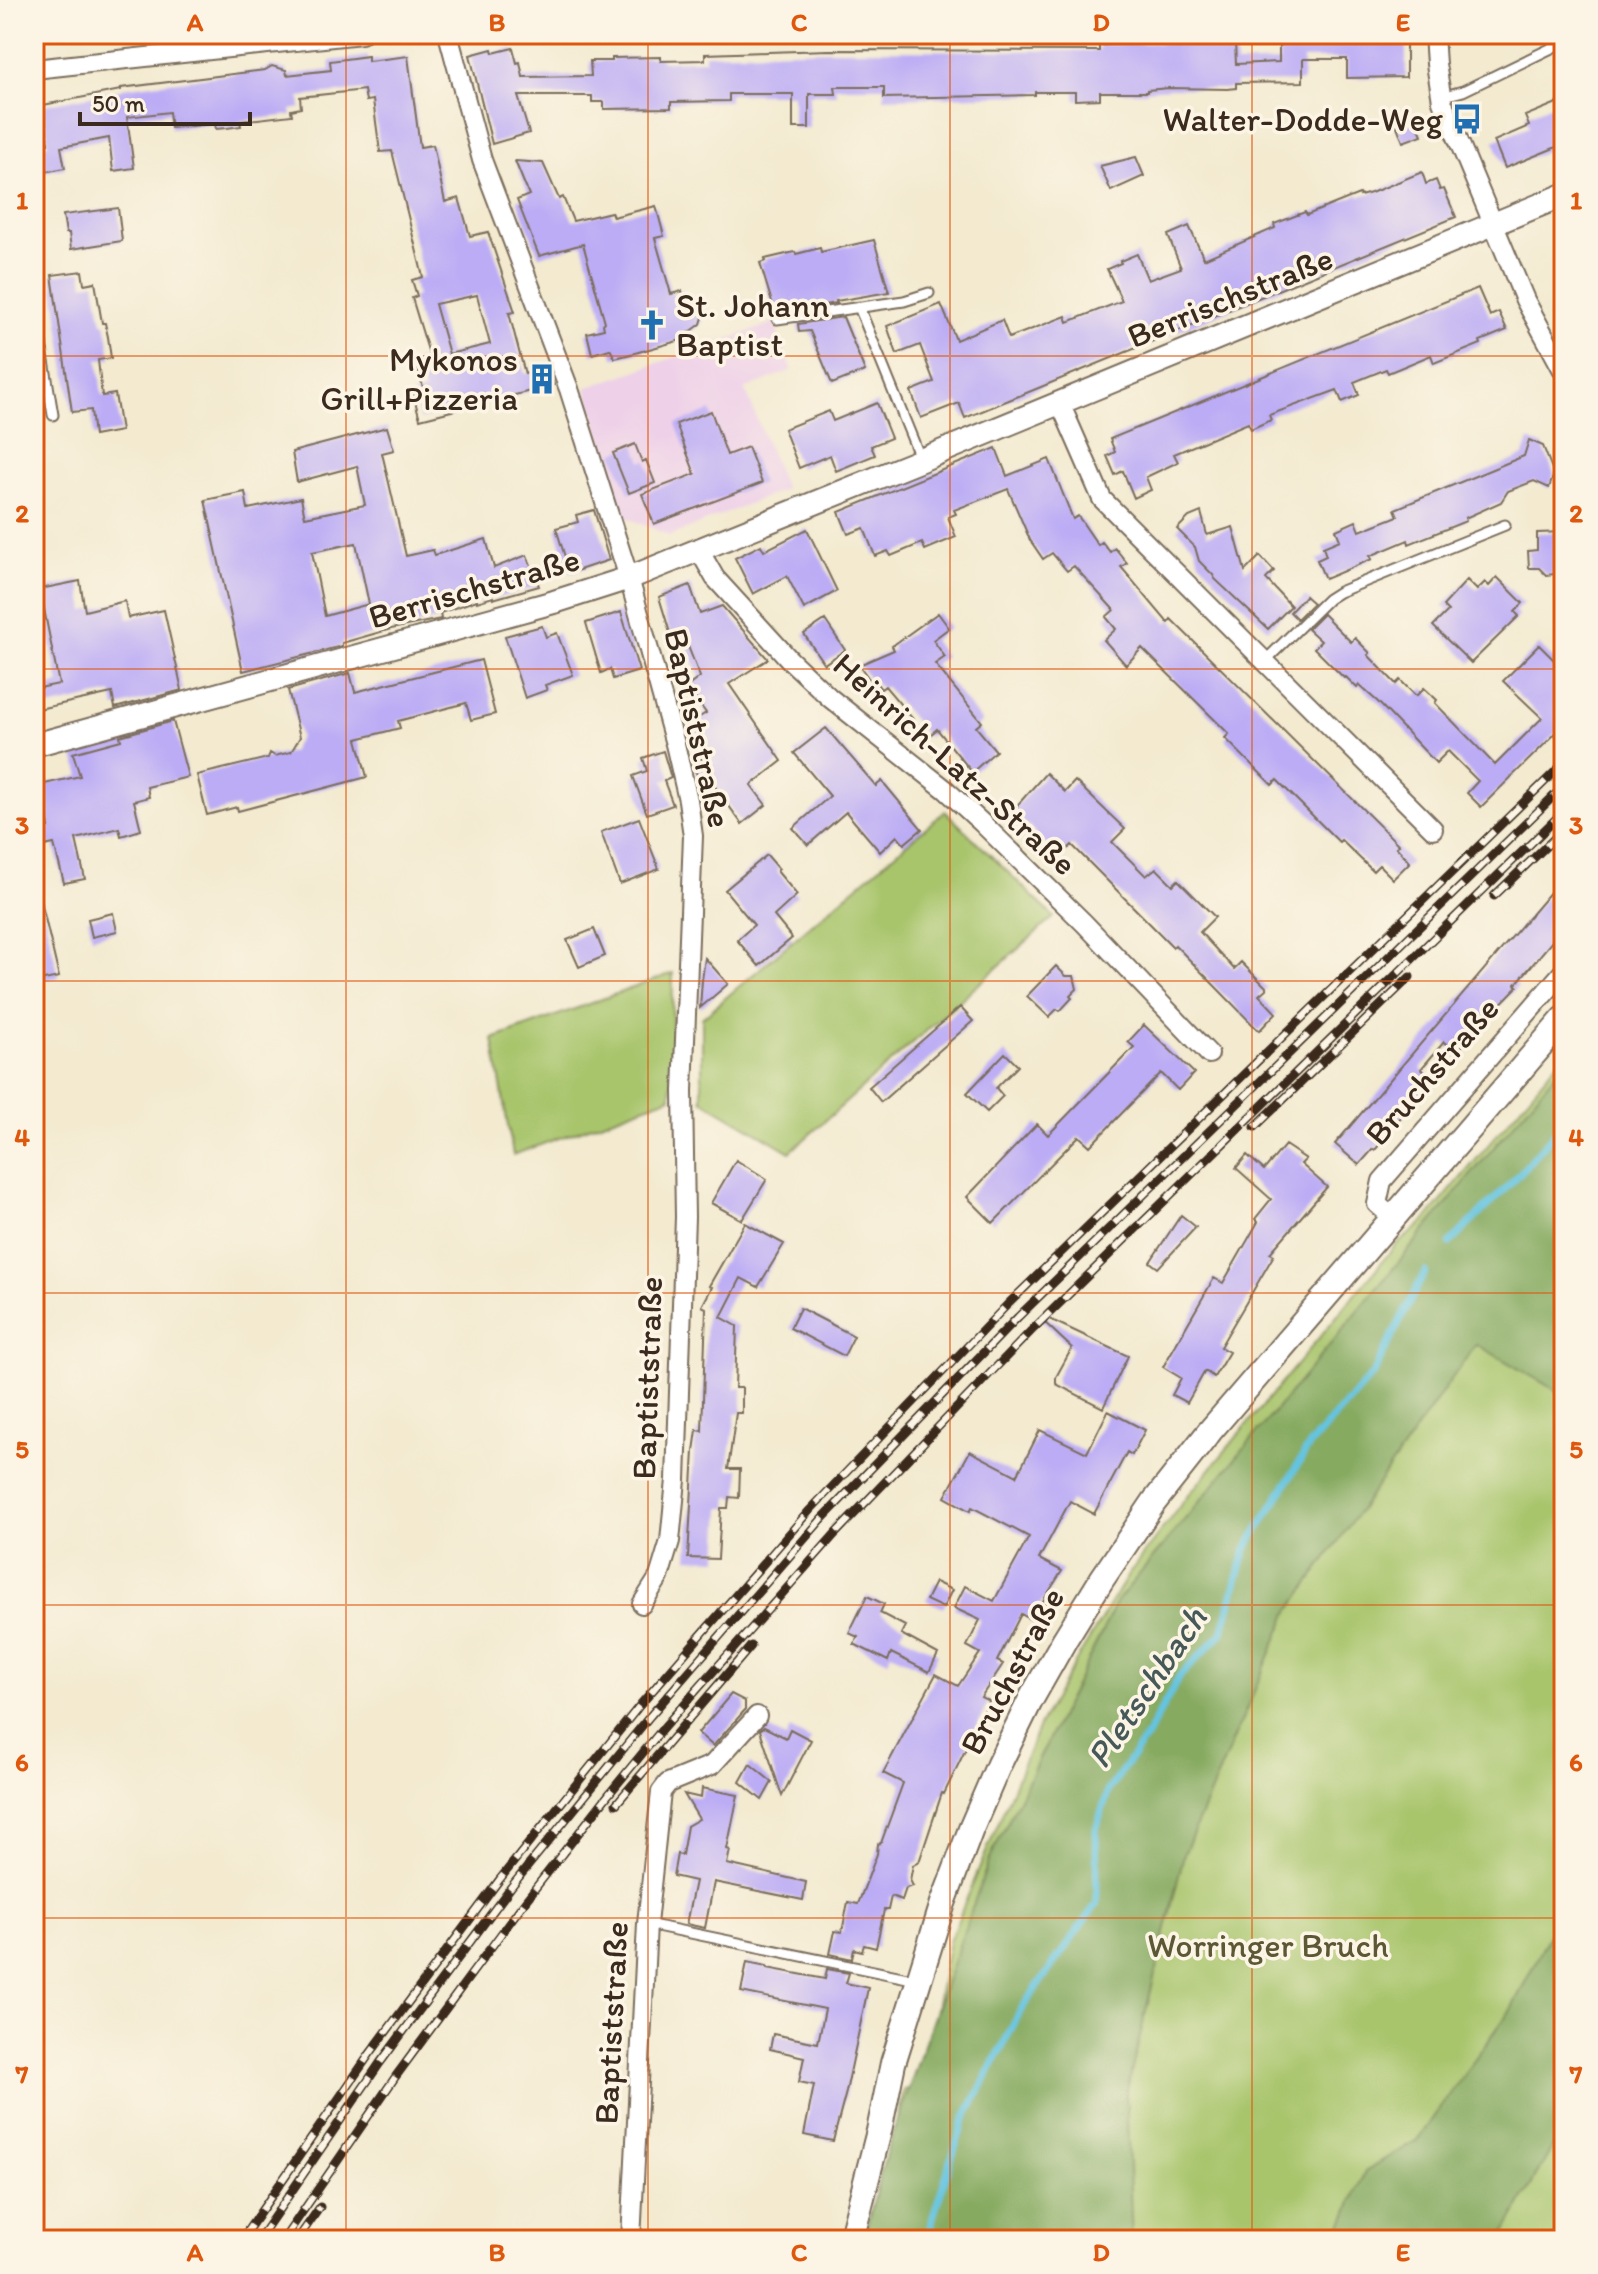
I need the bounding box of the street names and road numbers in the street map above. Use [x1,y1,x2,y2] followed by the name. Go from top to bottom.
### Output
[1122,237,1338,357] street label: Berrischstraße
[364,538,584,638] street label: Berrischstraße
[655,624,741,832] street label: Baptiststraße
[825,644,1085,884] street label: Heinrich-Latz-Straße
[1356,988,1508,1154] street label: Bruchstraße
[623,1276,671,1480] street label: Baptiststraße
[951,1581,1073,1761] street label: Bruchstraße
[585,1920,637,2126] street label: Baptiststraße

